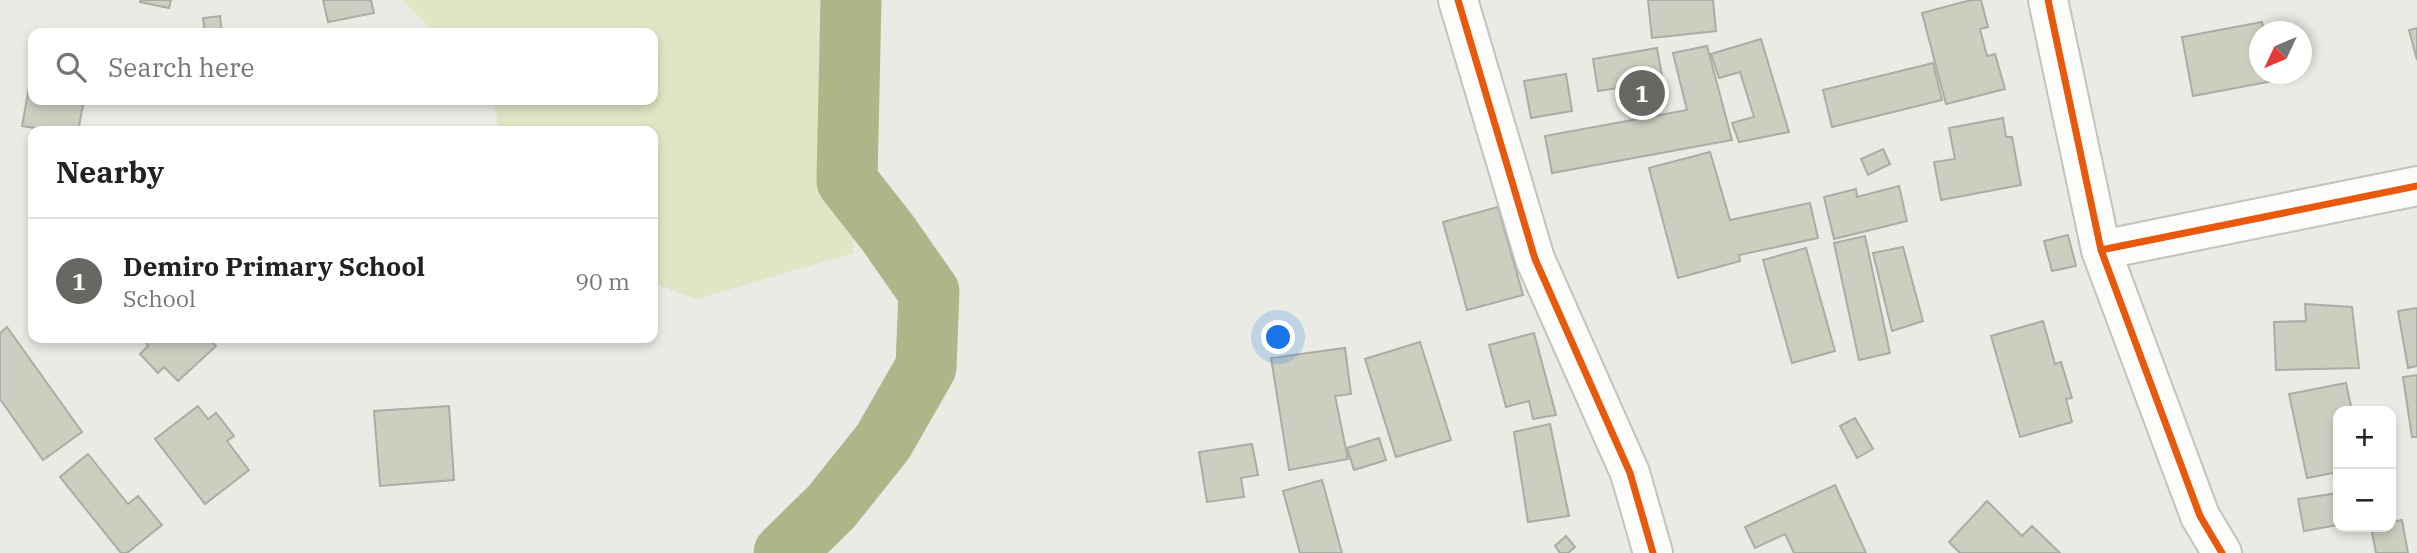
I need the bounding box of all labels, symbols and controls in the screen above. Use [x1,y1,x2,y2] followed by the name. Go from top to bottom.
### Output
[2249,21,2312,84] north arrow
[28,28,658,105] search box
[52,48,90,86] icon: search
[108,50,254,84] text: Search here
[1619,67,1665,119] pin: 1
[56,152,164,191] text: Nearby
[123,249,425,283] text: Demiro Primary School
[72,266,86,296] text: 1
[575,266,630,296] text: 90 m
[123,283,196,313] text: School
[1261,320,1295,354] your location
[2333,406,2396,532] map controls
[2333,406,2396,469] button: +
[2333,469,2396,532] button: −

